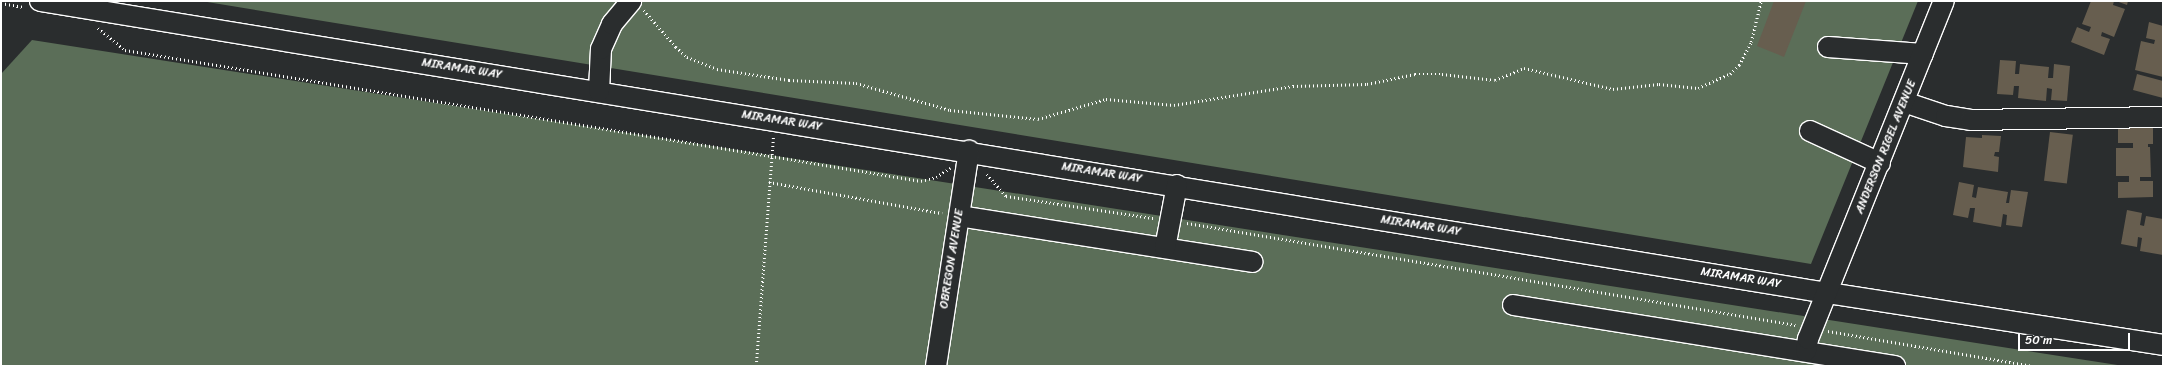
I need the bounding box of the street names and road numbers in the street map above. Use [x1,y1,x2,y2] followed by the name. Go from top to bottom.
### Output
[421,56,503,82] street label: MIRAMAR WAY
[1852,78,1920,216] street label: ANDERSON RIGEL AVENUE
[741,108,823,134] street label: MIRAMAR WAY
[1061,160,1143,186] street label: MIRAMAR WAY
[937,208,967,310] street label: OBREGON AVENUE
[1380,213,1462,239] street label: MIRAMAR WAY
[1700,265,1782,291] street label: MIRAMAR WAY

